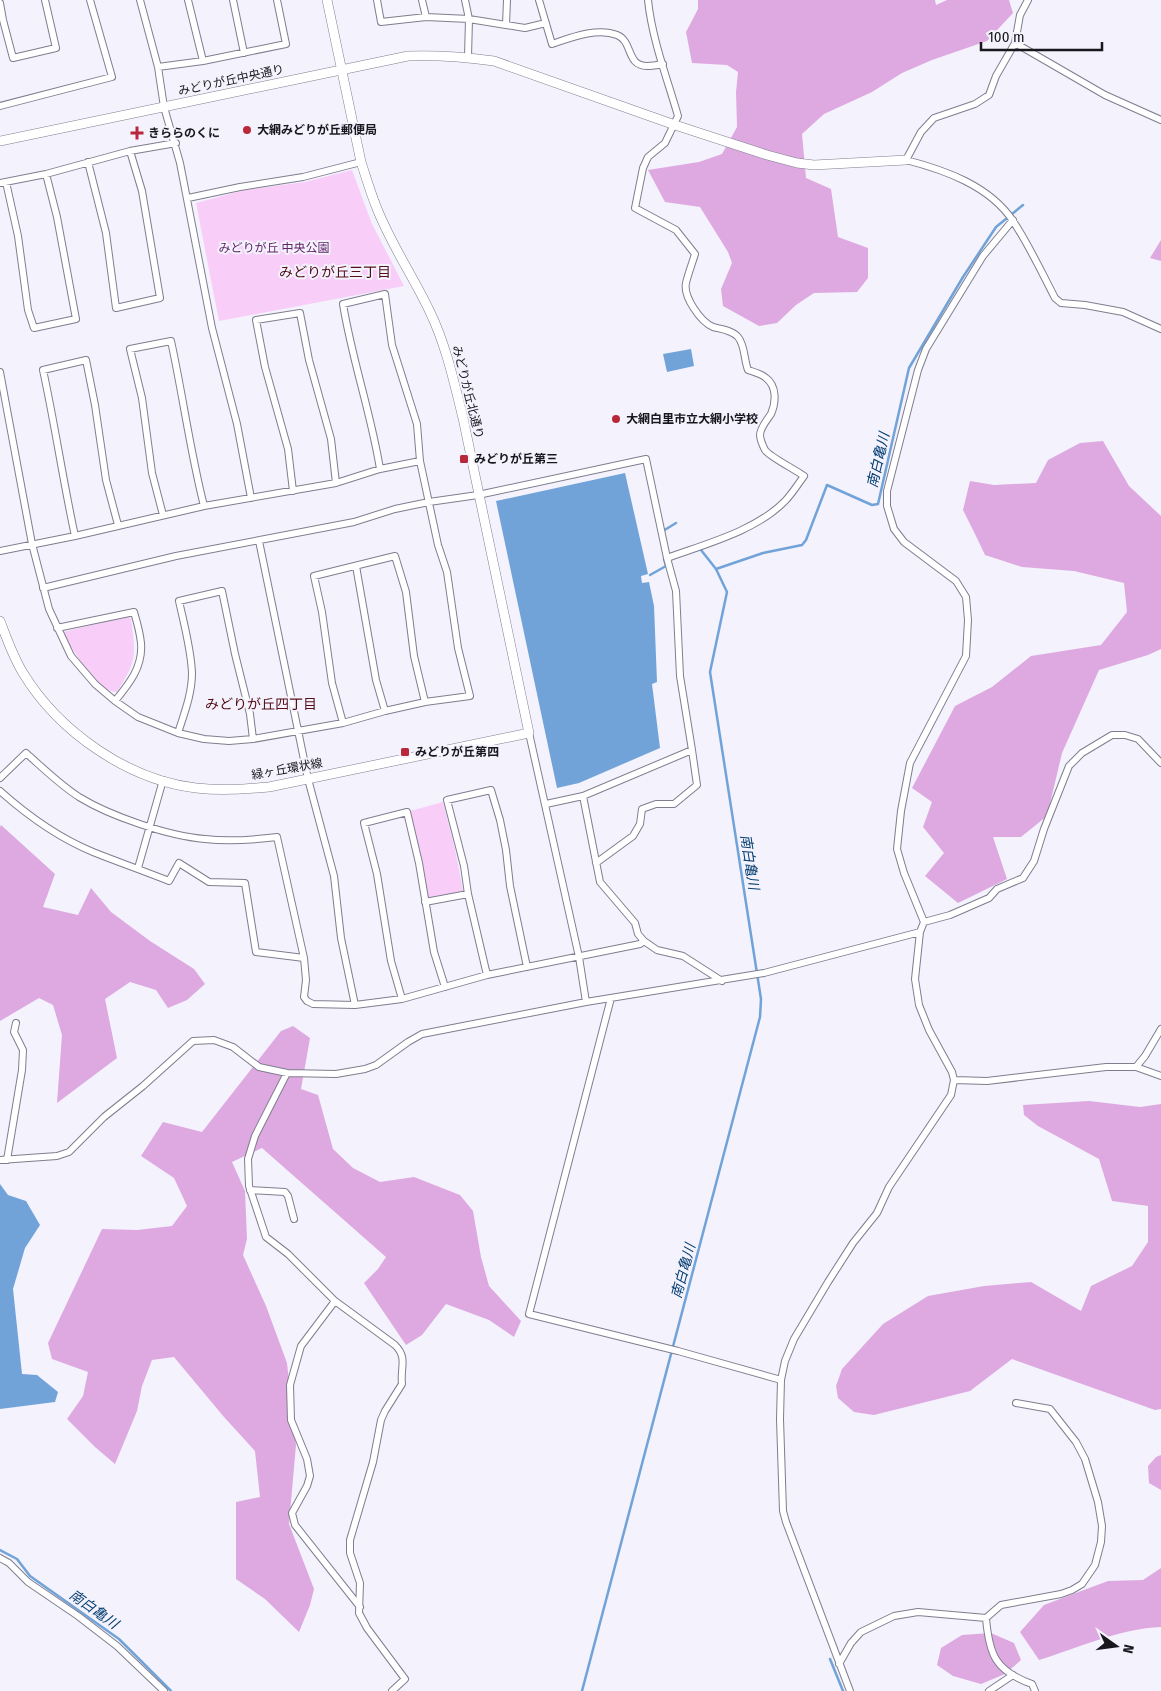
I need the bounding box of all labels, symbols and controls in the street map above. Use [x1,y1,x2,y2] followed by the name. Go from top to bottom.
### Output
[981,20,1102,52] scale bar
[988,28,1025,46] text: 100 m
[177,62,285,98] street label: みどりが丘中央通り
[257,123,377,137] place label: 大網みどりが丘郵便局
[241,124,253,136] marker: 大網みどりが丘郵便局
[130,126,144,140] marker: きららのくに
[148,126,220,140] place label: きららのくに
[219,241,329,255] park label: みどりが丘 中央公園
[279,264,391,281] district label: みどりが丘三丁目
[450,344,486,440] street label: みどりが丘北通り
[626,412,758,426] place label: 大網白里市立大網小学校
[610,413,622,425] marker: 大網白里市立大網小学校
[864,429,894,489] water label: 南白亀川
[474,452,558,466] place label: みどりが丘第三
[458,453,470,465] marker: みどりが丘第三
[205,696,317,713] district label: みどりが丘四丁目
[415,745,499,759] place label: みどりが丘第四
[399,746,411,758] marker: みどりが丘第四
[250,756,324,782] street label: 緑ヶ丘環状線
[737,833,763,893] water label: 南白亀川
[668,1240,699,1300] water label: 南白亀川
[66,1586,123,1634] water label: 南白亀川
[1091,1621,1141,1671] north arrow
[1119,1643,1137,1655] text: N

